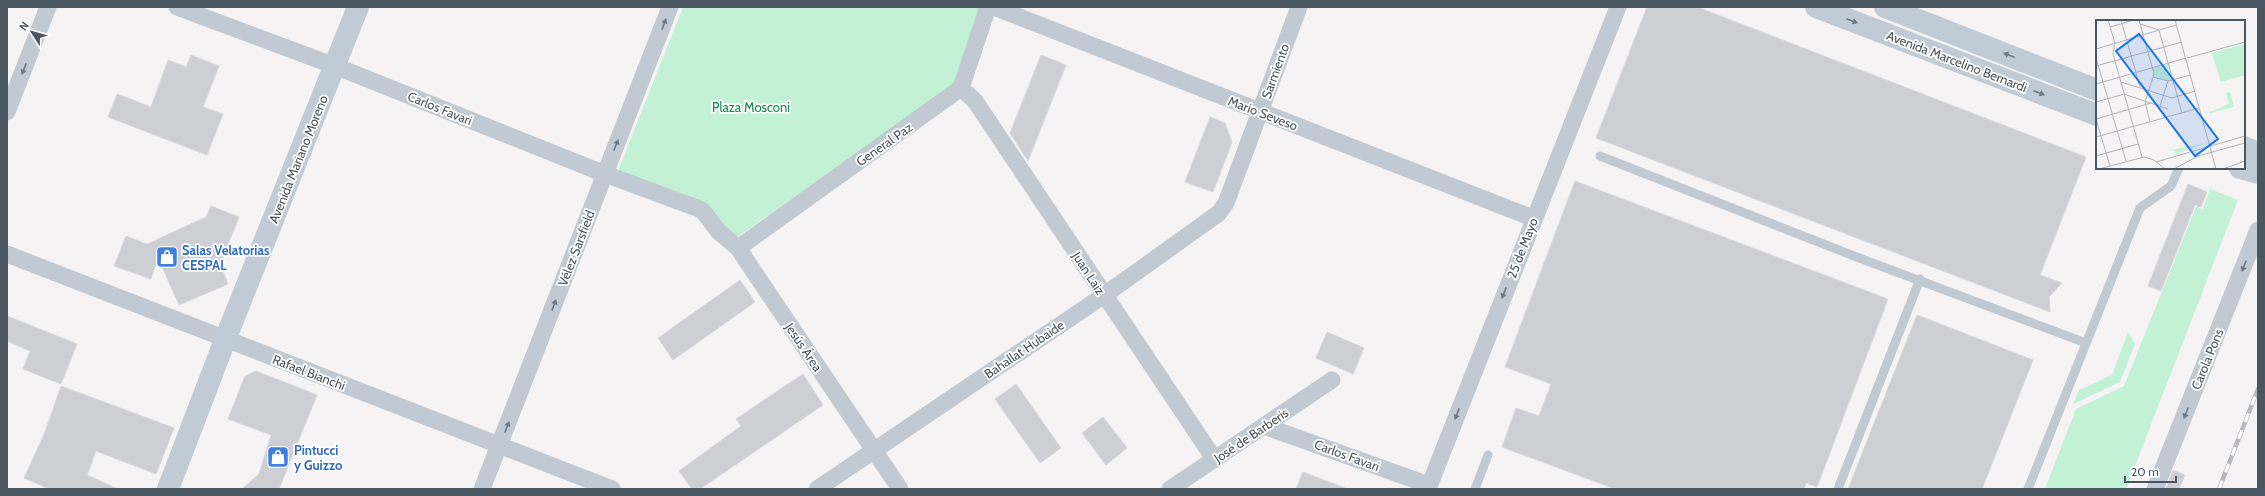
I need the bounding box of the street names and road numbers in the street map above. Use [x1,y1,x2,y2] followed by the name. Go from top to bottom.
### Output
[1885,27,2029,95] street label: Avenida Marcelino Bernardi
[1258,41,1292,101] street label: Sarmiento
[405,88,475,128] street label: Carlos Favari
[1226,92,1300,134] street label: Mario Seveso
[265,93,331,225] street label: Avenida Mariano Moreno
[853,119,915,169] street label: General Paz
[554,208,598,288] street label: Vélez Sarsfield
[1503,215,1541,281] street label: 25 de Mayo
[1069,248,1109,298] street label: Juan Laiz
[981,316,1067,382] street label: Bahallat Hubaide
[781,318,827,375] street label: Jesús Área
[2187,325,2227,392] street label: Carola Pons
[270,351,348,393] street label: Rafael Bianchi
[1210,404,1292,466] street label: José de Barberis
[1312,436,1382,474] street label: Carlos Favari

